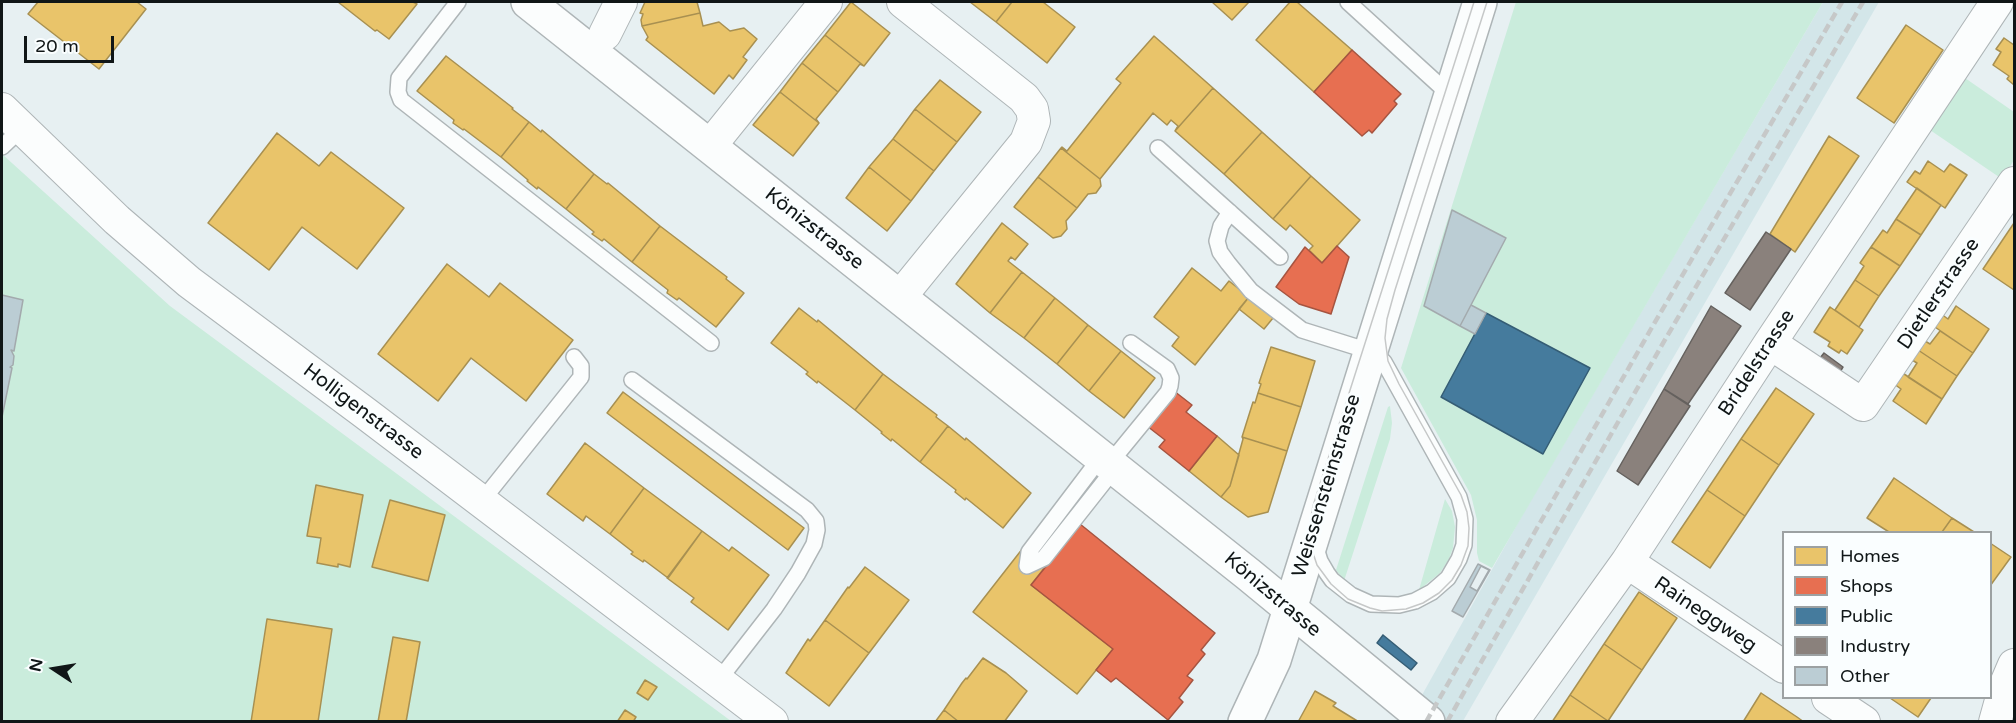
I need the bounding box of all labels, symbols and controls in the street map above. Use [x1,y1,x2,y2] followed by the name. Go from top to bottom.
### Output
[27,24,117,62] scale bar
[35,35,79,57] text: 20 m
[760,183,868,275] street label: Könizstrasse
[1893,234,1985,354] street label: Dietlerstrasse
[1714,305,1800,421] street label: Bridelstrasse
[298,359,428,465] street label: Holligenstrasse
[1288,391,1366,581] street label: Weissensteinstrasse
[1782,531,1992,699] legend
[1840,545,1900,567] text: Homes
[1219,547,1325,643] street label: Könizstrasse
[1649,572,1761,658] street label: Raineggweg
[1840,575,1893,597] text: Shops
[1840,605,1893,627] text: Public
[1840,635,1910,657] text: Industry
[24,639,84,699] north arrow
[25,657,48,674] text: N
[1840,665,1890,687] text: Other

